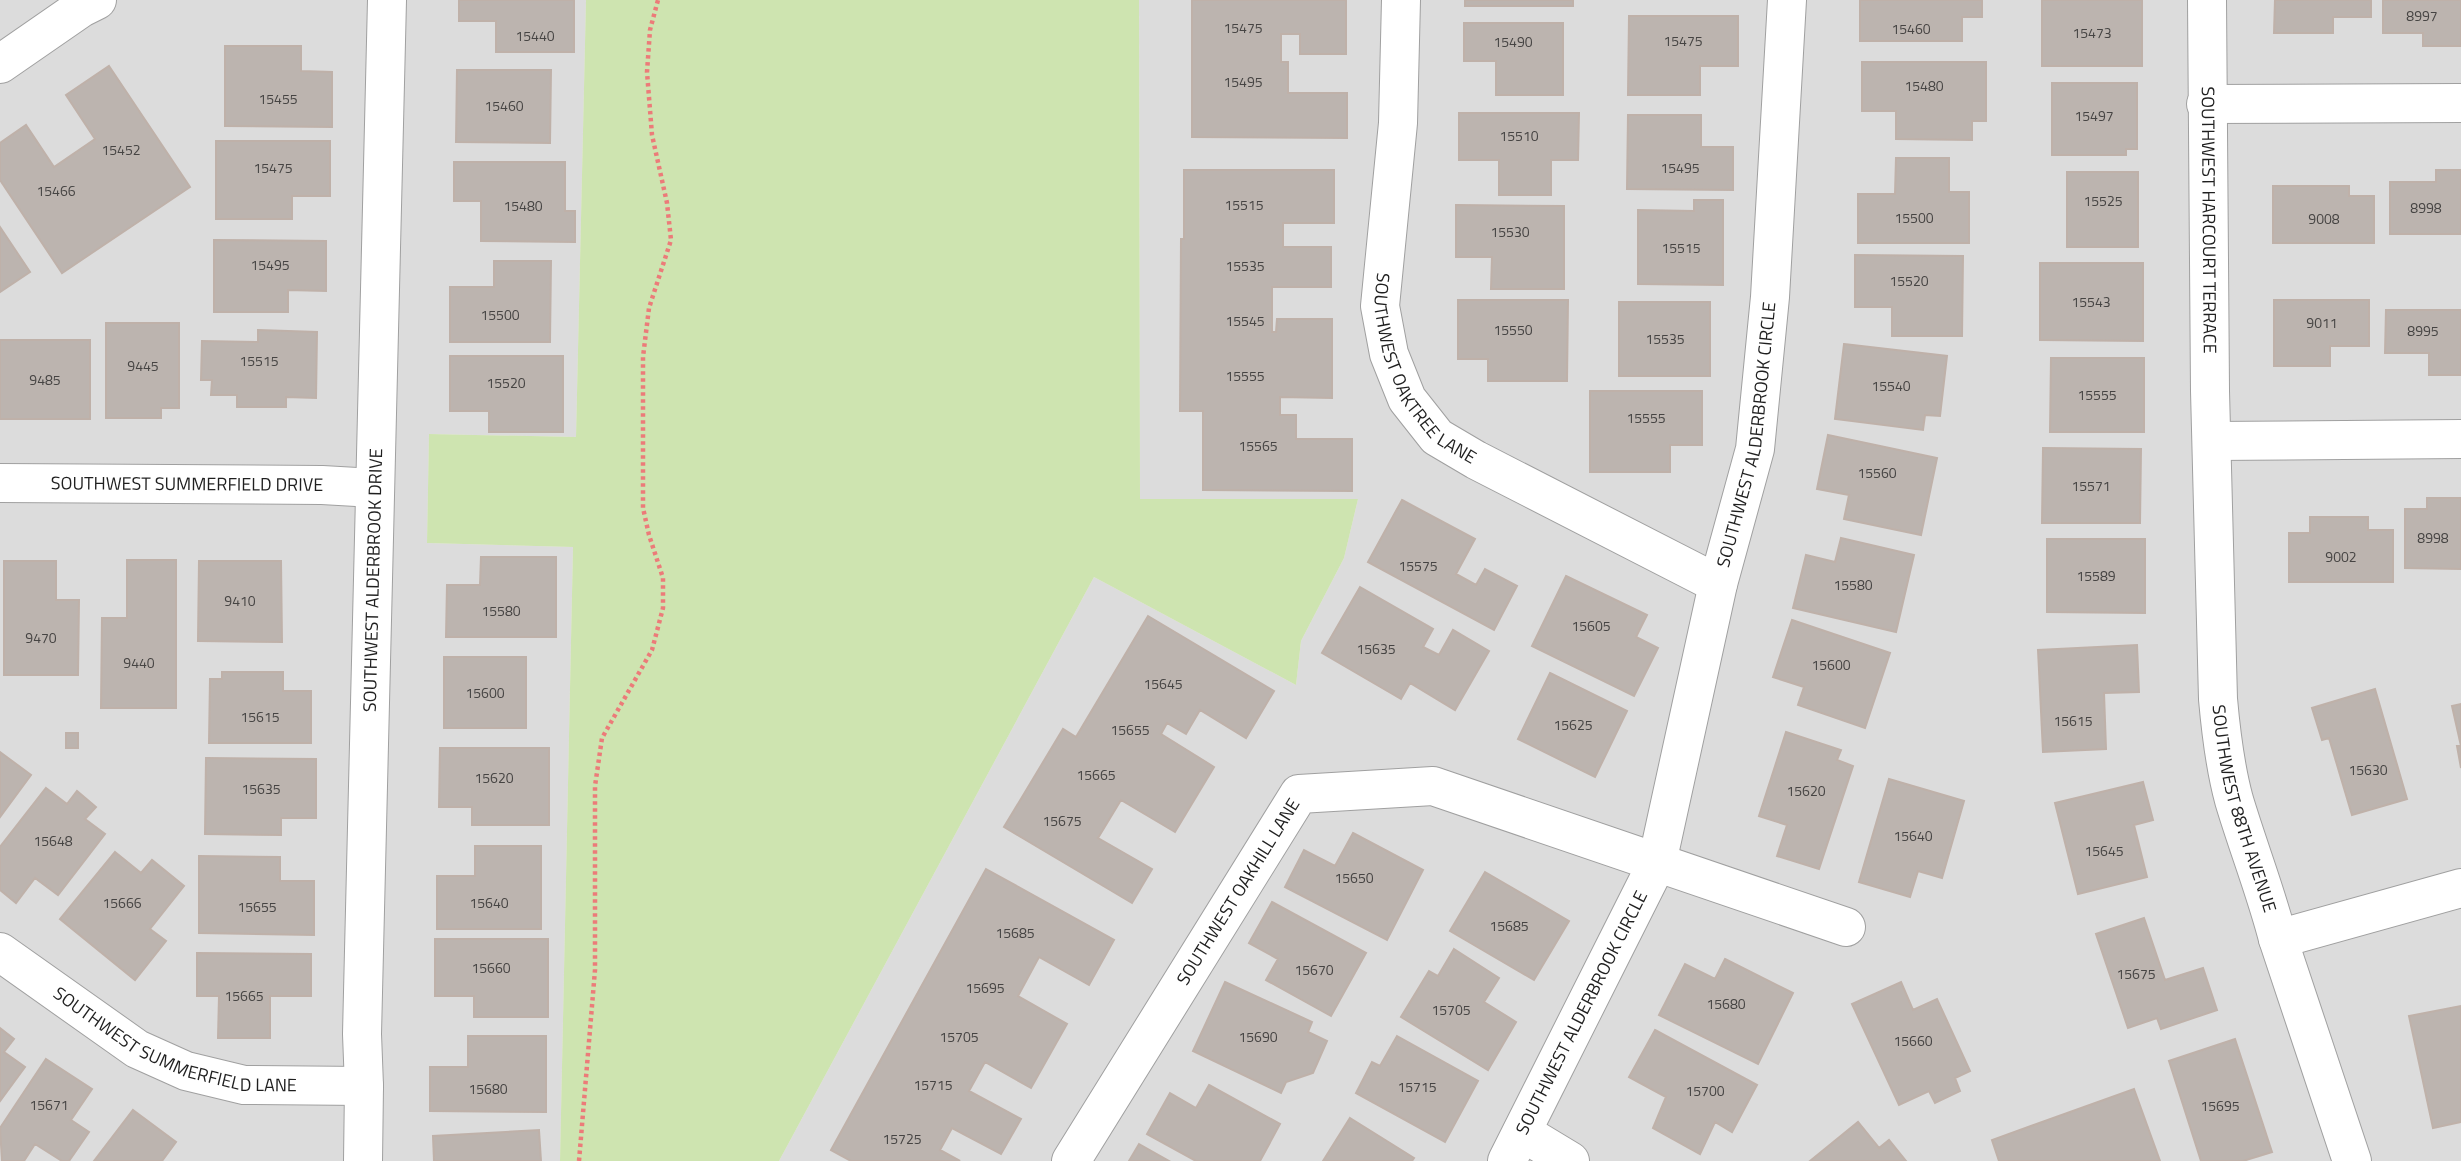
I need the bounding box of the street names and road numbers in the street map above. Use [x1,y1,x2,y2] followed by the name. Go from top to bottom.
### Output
[2195,86,2224,354] street label: SOUTHWEST HARCOURT TERRACE
[1367,272,1482,470] street label: SOUTHWEST OAKTREE LANE
[1709,301,1782,570] street label: SOUTHWEST ALDERBROOK CIRCLE
[356,448,389,712] street label: SOUTHWEST ALDERBROOK DRIVE
[51,469,323,498] street label: SOUTHWEST SUMMERFIELD DRIVE
[2206,703,2284,916] street label: SOUTHWEST 88TH AVENUE
[1169,793,1306,990] street label: SOUTHWEST OAKHILL LANE
[1508,886,1654,1139] street label: SOUTHWEST ALDERBROOK CIRCLE
[48,980,297,1098] street label: SOUTHWEST SUMMERFIELD LANE

